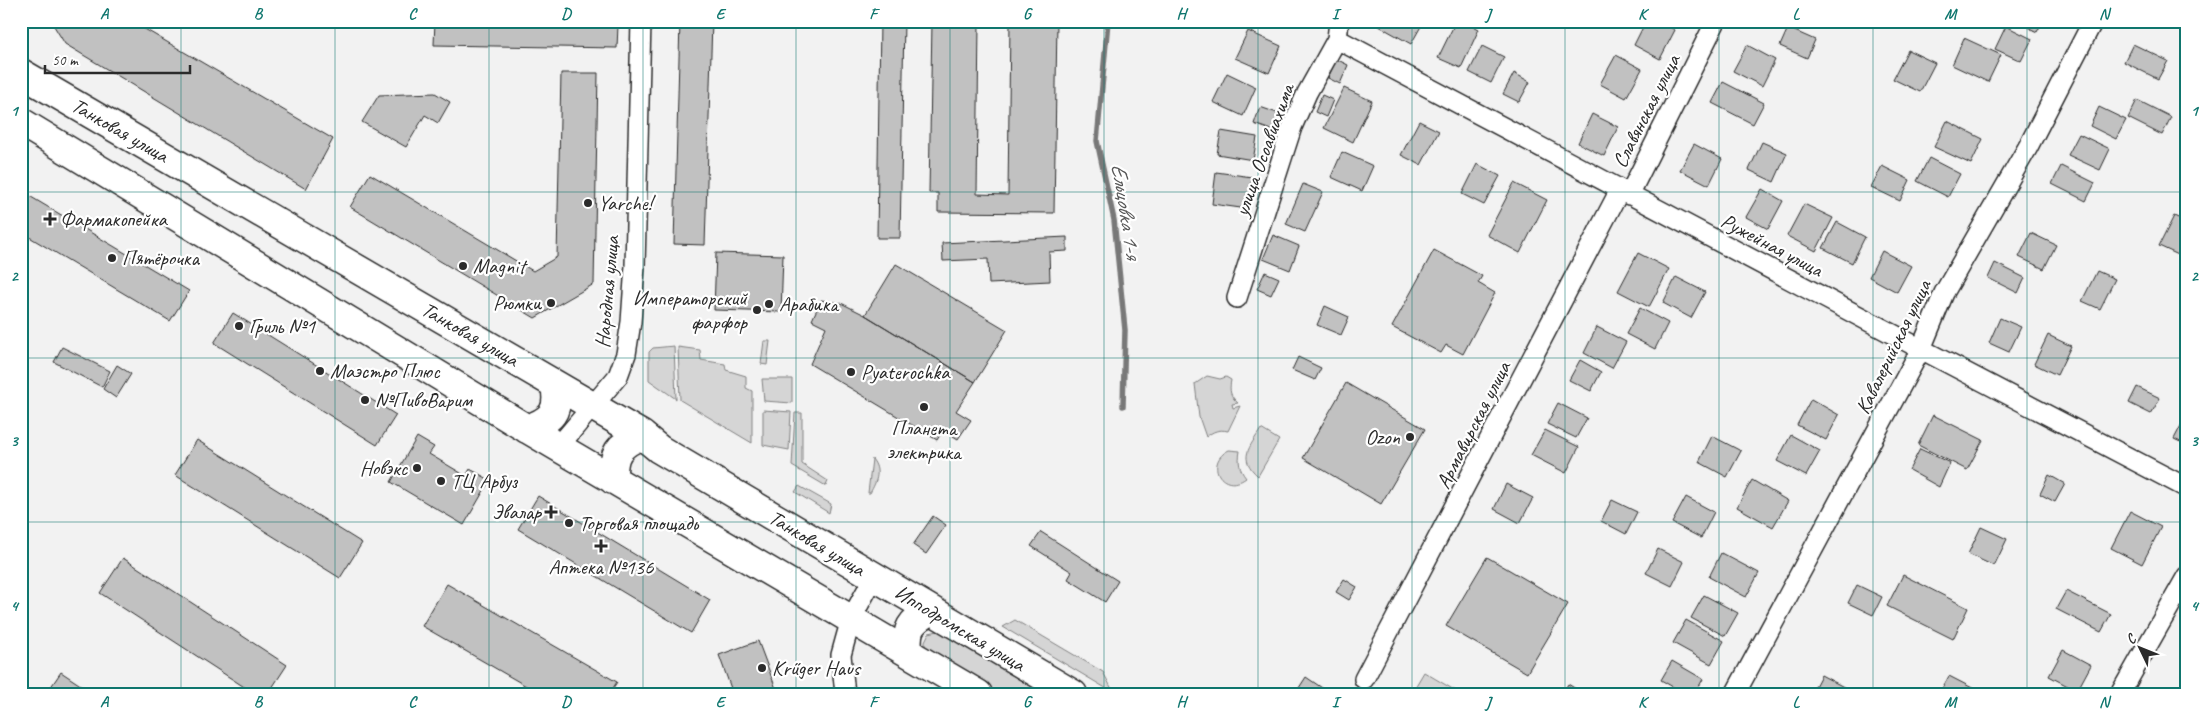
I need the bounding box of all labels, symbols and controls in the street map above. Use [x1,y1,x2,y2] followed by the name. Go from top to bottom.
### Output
[100,4,110,24] text: A
[254,4,264,24] text: B
[408,4,418,24] text: C
[561,4,572,24] text: D
[716,4,727,24] text: E
[869,4,880,24] text: F
[1023,4,1033,24] text: G
[1176,4,1188,24] text: H
[1332,4,1342,24] text: I
[1484,4,1493,24] text: J
[1638,4,1650,24] text: K
[1793,4,1801,24] text: L
[1944,4,1958,24] text: M
[2099,4,2112,24] text: N
[45,42,190,74] scale bar
[1606,48,1686,172] street label: Славянская улица
[52,51,79,70] text: 50 m
[1227,78,1301,221] street label: улица Осоавиахима
[67,92,175,169] street label: Танковая улица
[10,101,19,121] text: 1
[2190,101,2199,121] text: 1
[1105,161,1148,264] water label: Ельцовка 1-я
[598,190,657,216] place label: Yarche!
[582,197,594,209] marker: Yarche!
[60,206,168,232] place label: Фармакопейка
[1717,207,1829,283] street label: Ружейная улица
[44,213,56,225] marker: Фармакопейка
[589,233,625,349] street label: Народная улица
[122,245,201,271] place label: Пятёрочка
[106,252,118,264] marker: Пятёрочка
[473,253,528,279] place label: Magnit
[457,260,469,272] marker: Magnit
[10,266,19,286] text: 2
[2190,266,2199,286] text: 2
[1849,274,1937,418] street label: Кавалерийская улица
[633,285,748,335] place label: Императорский фарфор
[493,290,543,316] place label: Рюмки
[779,291,840,317] place label: Арабика
[417,296,525,373] street label: Танковая улица
[545,297,557,309] marker: Рюмки
[763,298,775,310] marker: Арабика
[751,304,763,316] marker: Императорский фарфор
[249,313,317,339] place label: Гриль №1
[233,320,245,332] marker: Гриль №1
[1430,355,1517,493] street label: Армавирская улица
[330,358,441,384] place label: Маэстро Плюс
[861,359,951,385] place label: Pyaterochka
[314,365,326,377] marker: Маэстро Плюс
[845,366,857,378] marker: Pyaterochka
[375,387,474,413] place label: №ПивоВарим
[359,394,371,406] marker: №ПивоВарим
[918,401,930,413] marker: Планета электрика
[887,415,963,465] place label: Планета электрика
[1365,424,1401,450] place label: Ozon
[10,431,19,451] text: 3
[1404,431,1416,443] marker: Ozon
[2190,431,2199,451] text: 3
[360,455,409,481] place label: Новэкс
[411,462,423,474] marker: Новэкс
[451,468,519,494] place label: ТЦ Арбуз
[435,475,447,487] marker: ТЦ Арбуз
[492,499,543,525] place label: Эвалар
[764,504,871,583] street label: Танковая улица
[545,506,557,518] marker: Эвалар
[579,510,699,536] place label: Торговая площадь
[563,517,575,529] marker: Торговая площадь
[595,540,607,552] marker: Аптека №136
[548,554,654,580] place label: Аптека №136
[890,579,1031,678] street label: Ипподромская улица
[10,596,19,616] text: 4
[2190,596,2199,616] text: 4
[2116,622,2166,672] north arrow
[2122,630,2141,648] text: С
[772,655,862,681] place label: Krűger Haus
[756,662,768,674] marker: Krűger Haus
[100,692,110,712] text: A
[254,692,264,712] text: B
[408,692,418,712] text: C
[561,692,572,712] text: D
[716,692,727,712] text: E
[869,692,880,712] text: F
[1023,692,1033,712] text: G
[1176,692,1188,712] text: H
[1332,692,1342,712] text: I
[1484,692,1493,712] text: J
[1638,692,1650,712] text: K
[1793,692,1801,712] text: L
[1944,692,1958,712] text: M
[2099,692,2112,712] text: N

